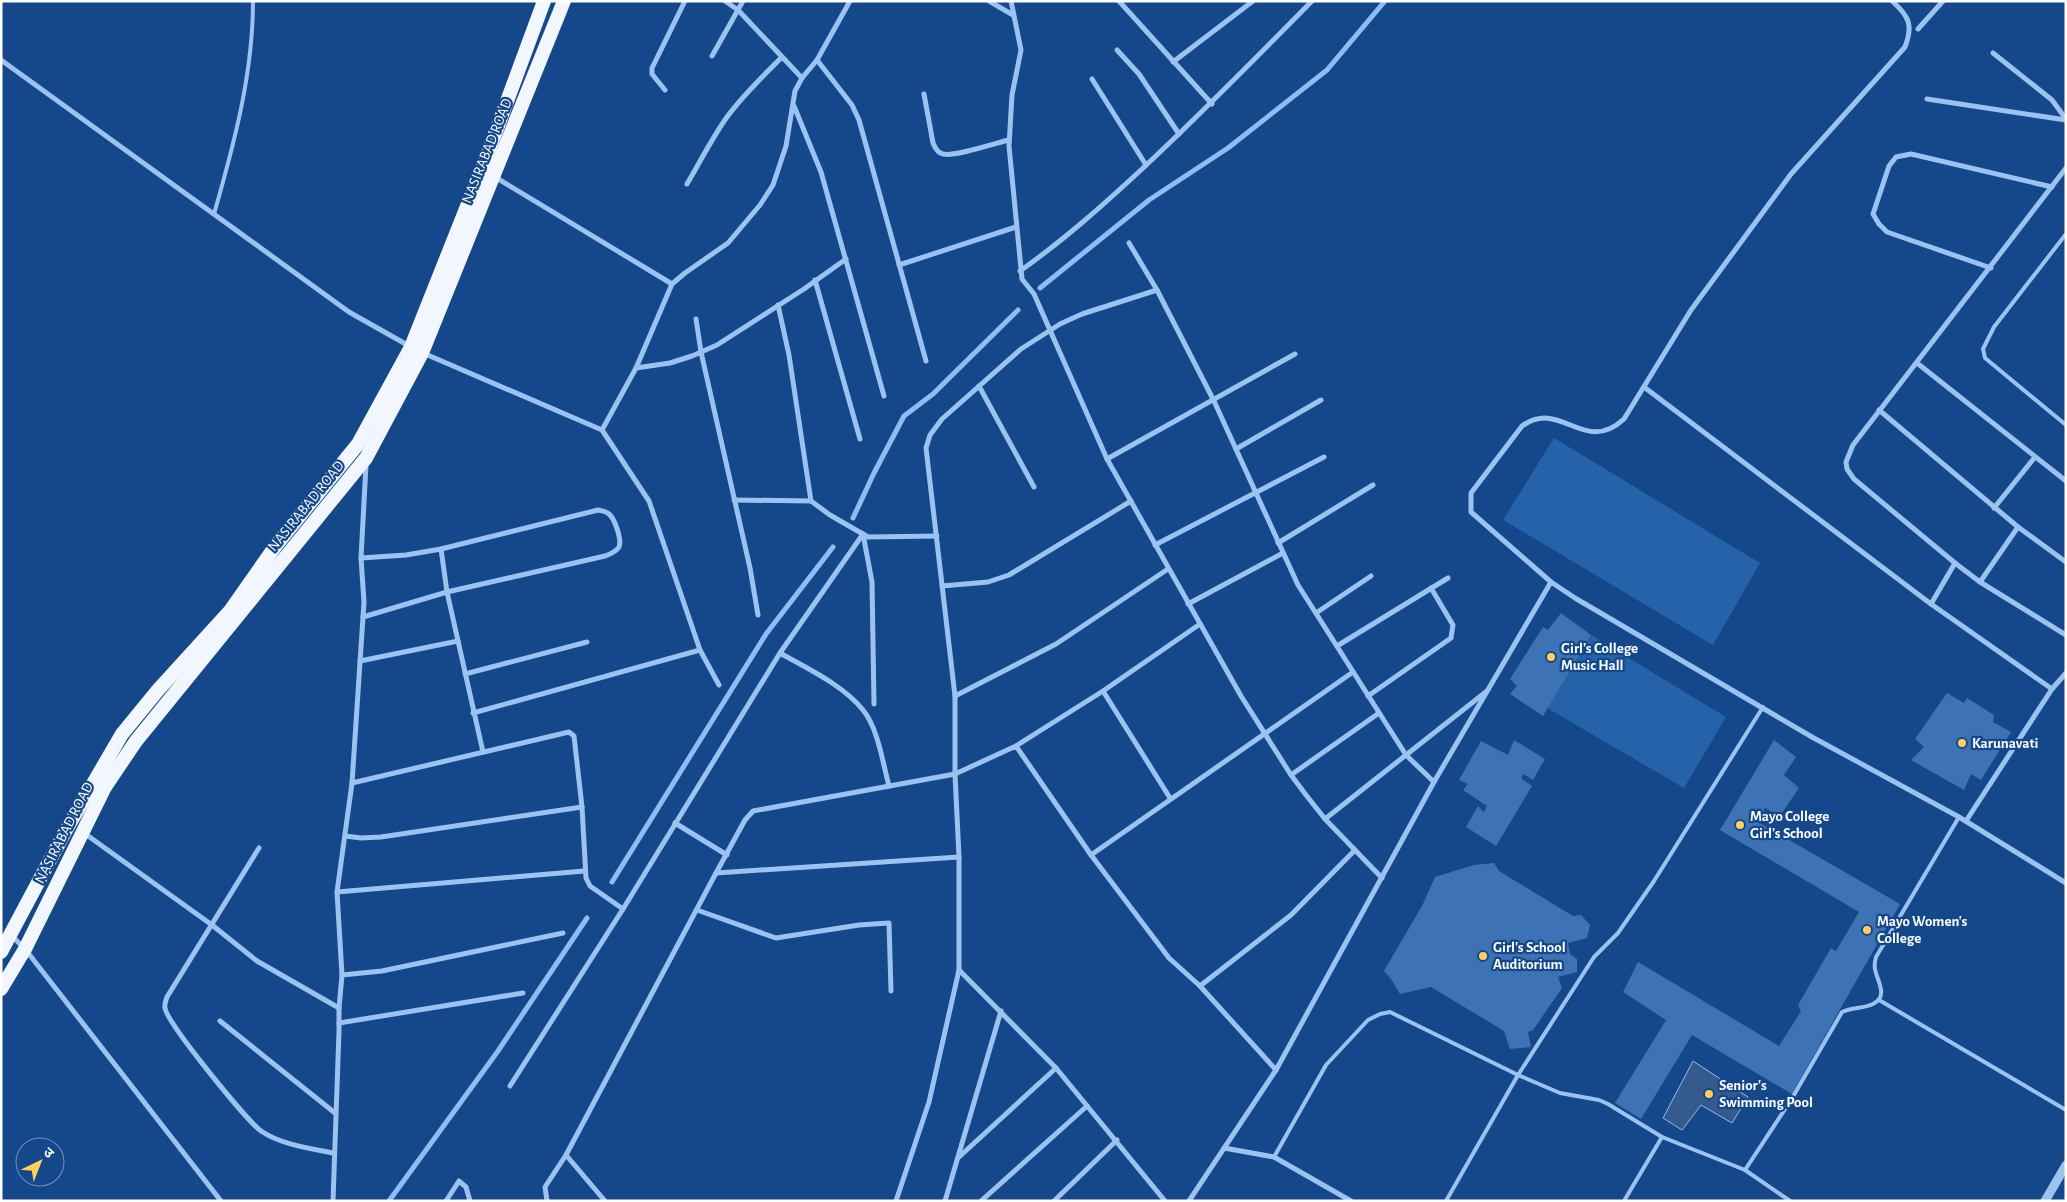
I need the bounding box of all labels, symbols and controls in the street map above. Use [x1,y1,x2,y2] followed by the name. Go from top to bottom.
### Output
[459,96,515,206] street label: NASIRABAD ROAD
[265,458,347,554] street label: NASIRABAD ROAD
[1561,641,1638,673] place label: Girl's College Music Hall
[1545,651,1557,663] marker: Girl's College Music Hall
[1972,736,2038,751] place label: Karunavati
[1956,737,1968,749] marker: Karunavati
[32,780,96,886] street label: NASIRABAD ROAD
[1750,809,1829,841] place label: Mayo College Girl's School
[1734,819,1746,831] marker: Mayo College Girl's School
[1877,914,1968,946] place label: Mayo Women's College
[1861,924,1873,936] marker: Mayo Women's College
[1493,940,1566,972] place label: Girl's School Auditorium
[1477,950,1489,962] marker: Girl's School Auditorium
[1719,1078,1813,1110] place label: Senior's Swimming Pool
[1703,1088,1715,1100] marker: Senior's Swimming Pool
[15,1137,65,1187] north arrow
[40,1145,57,1162] text: उ

